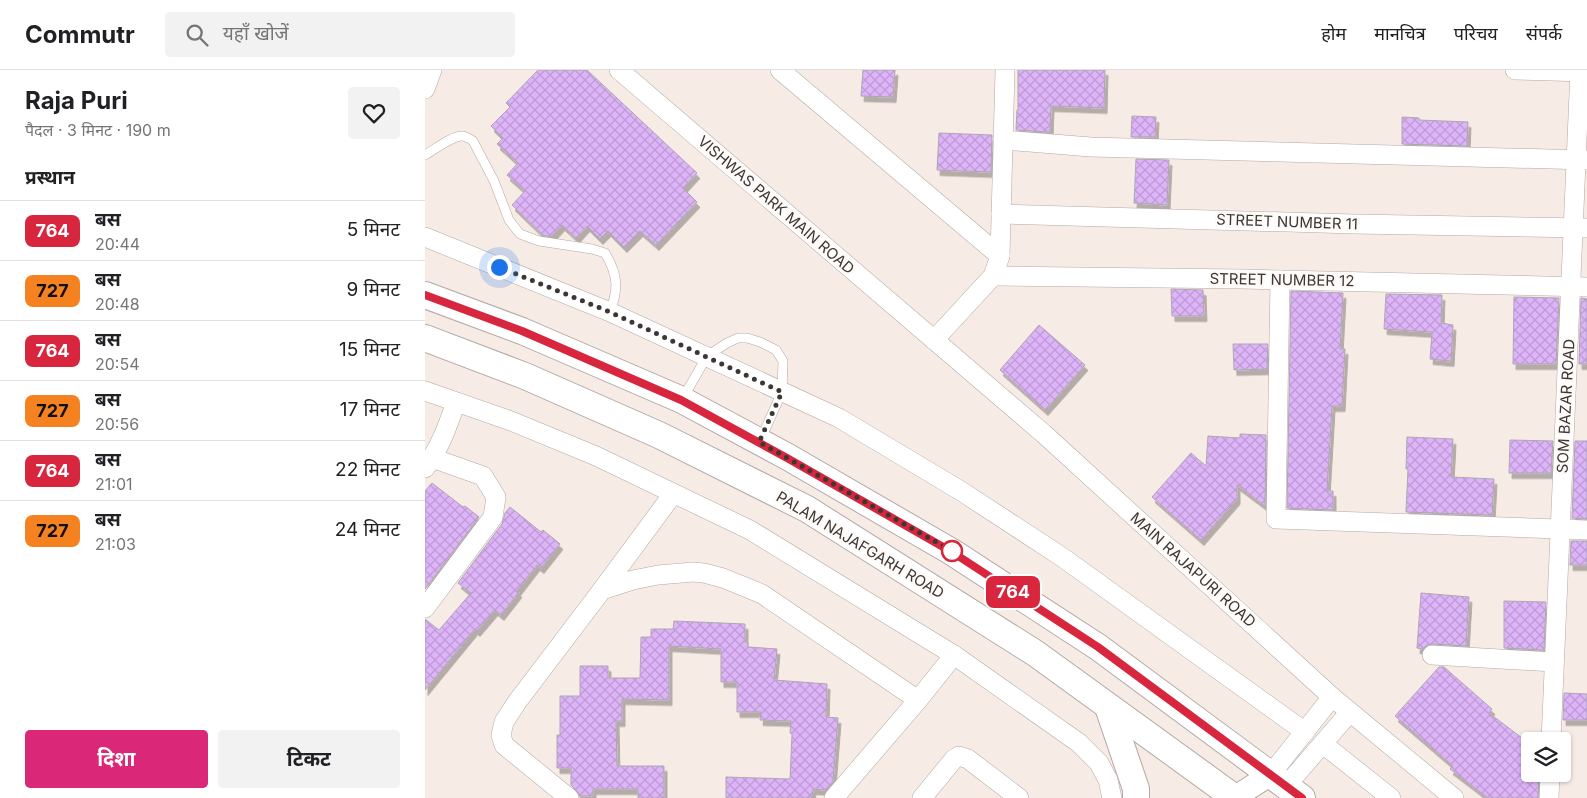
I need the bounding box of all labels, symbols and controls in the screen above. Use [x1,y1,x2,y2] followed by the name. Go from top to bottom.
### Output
[165,12,515,57] search box
[25,20,135,49] text: Commutr
[183,21,211,49] icon: search
[223,22,289,45] text: यहाँ खोजें
[1321,23,1346,44] text: होम
[1374,23,1426,44] text: मानचित्र
[1454,23,1498,44] text: परिचय
[1526,23,1562,44] text: संपर्क
[25,86,128,115] text: Raja Puri
[348,87,400,139] button: heart
[25,120,171,140] text: पैदल · 3 मिनट · 190 m
[694,131,859,278] street label: VISHWAS PARK MAIN ROAD
[25,166,75,189] text: प्रस्थान
[95,208,121,231] text: बस
[1216,210,1358,233] street label: STREET NUMBER 11
[347,218,400,241] text: 5 मिनट
[35,220,70,241] text: 764
[95,234,140,254] text: 20:44
[487,255,512,280] your location
[95,268,121,291] text: बस
[1209,269,1355,290] street label: STREET NUMBER 12
[346,278,400,301] text: 9 मिनट
[36,280,69,301] text: 727
[95,294,140,314] text: 20:48
[95,328,121,351] text: बस
[339,338,400,361] text: 15 मिनट
[1552,338,1579,474] street label: SOM BAZAR ROAD
[35,340,70,361] text: 764
[95,354,140,374] text: 20:54
[95,388,121,411] text: बस
[340,398,400,421] text: 17 मिनट
[36,400,69,421] text: 727
[95,414,139,434] text: 20:56
[95,448,121,471] text: बस
[335,458,400,481] text: 22 मिनट
[35,460,70,481] text: 764
[95,474,132,494] text: 21:01
[773,487,948,602] street label: PALAM NAJAFGARH ROAD
[95,508,121,531] text: बस
[1127,508,1260,631] street label: MAIN RAJAPURI ROAD
[335,518,400,541] text: 24 मिनट
[36,520,69,541] text: 727
[95,534,136,554] text: 21:03
[941,540,963,562] unlabelled marker
[984,576,1042,608] line badge: 764
[996,581,1030,602] text: 764
[25,730,208,788] button: दिशा
[218,730,400,788] button: टिकट
[1521,732,1571,782] map controls
[1521,732,1571,782] button: layers

